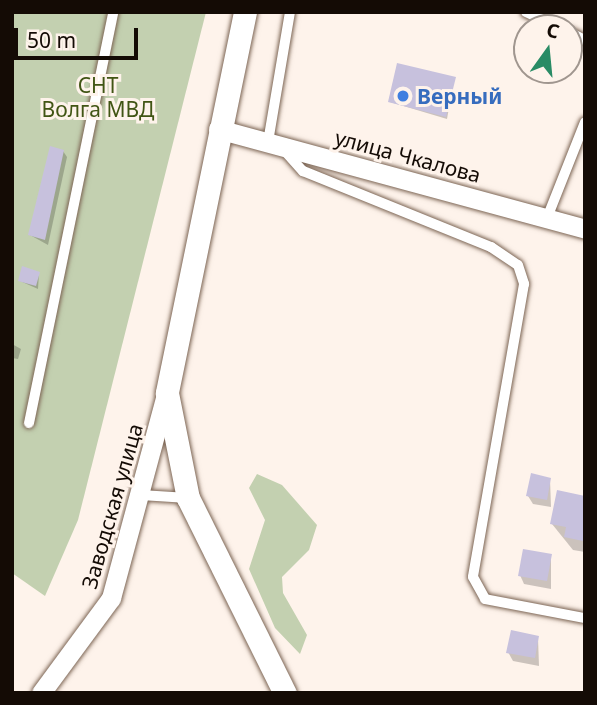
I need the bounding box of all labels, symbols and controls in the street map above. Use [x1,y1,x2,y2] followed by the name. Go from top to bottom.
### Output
[18,14,142,58] scale bar
[513,14,583,84] north arrow
[544,17,562,45] text: С
[27,26,76,54] text: 50 m
[42,72,154,122] park label: СНТ Волга МВД
[417,83,502,109] place label: Верный
[395,88,411,104] marker: Верный
[332,124,484,188] street label: улица Чкалова
[76,421,148,591] street label: Заводская улица

